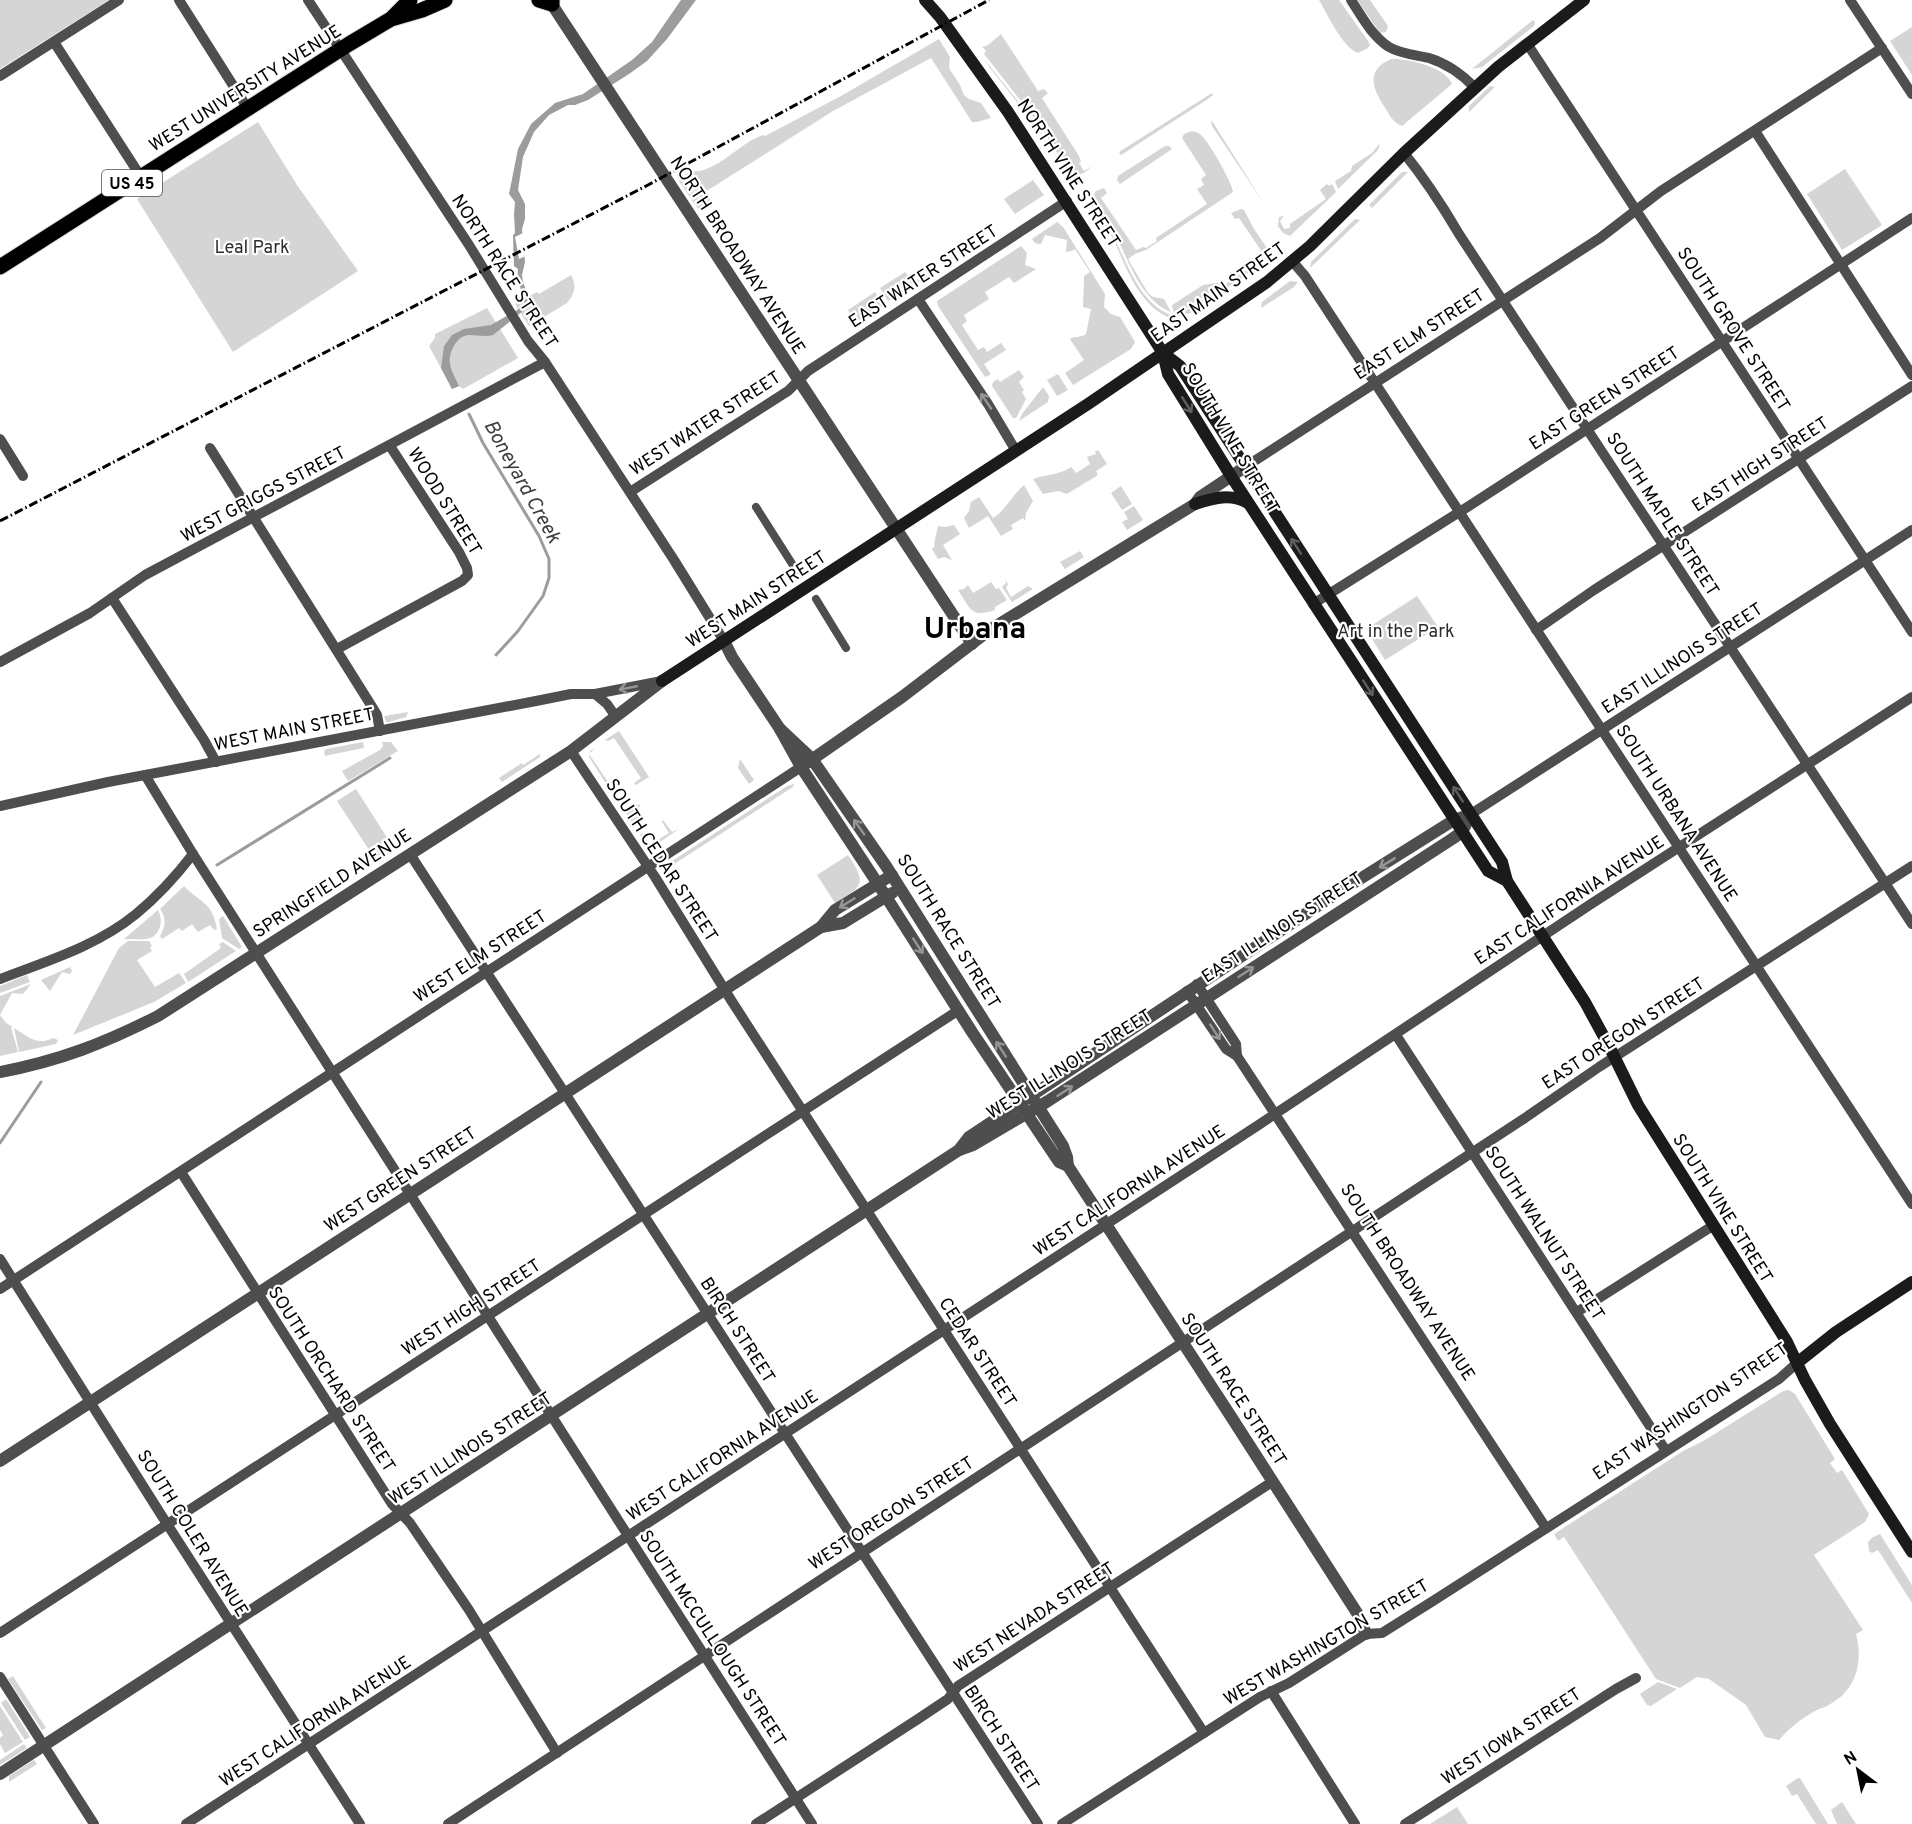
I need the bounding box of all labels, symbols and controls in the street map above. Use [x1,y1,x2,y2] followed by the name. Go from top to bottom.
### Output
[145,20,346,158] street label: WEST UNIVERSITY AVENUE
[1011,95,1125,253] street label: NORTH VINE STREET
[664,152,810,359] street label: NORTH BROADWAY AVENUE
[102,170,162,196] road number: US 45
[445,191,562,353] street label: NORTH RACE STREET
[845,220,1003,334] street label: EAST WATER STREET
[214,237,290,260] park label: Leal Park
[1147,238,1291,349] street label: EAST MAIN STREET
[1671,243,1794,416] street label: SOUTH GROVE STREET
[1350,284,1490,386] street label: EAST ELM STREET
[1525,342,1684,456] street label: EAST GREEN STREET
[1176,359,1284,518] street label: SOUTH VINE STREET
[626,367,786,482] street label: WEST WATER STREET
[980,393,992,410] one-way arrow
[1181,396,1193,413] one-way arrow
[1688,412,1834,518] street label: EAST HIGH STREET
[477,416,566,549] water label: Boneyard Creek
[1600,429,1723,601] street label: SOUTH MAPLE STREET
[177,442,350,549] street label: WEST GRIGGS STREET
[401,444,486,560] street label: WOOD STREET
[1290,538,1302,555] one-way arrow
[682,546,831,654] street label: WEST MAIN STREET
[1598,598,1768,720] street label: EAST ILLINOIS STREET
[924,612,1026,649] district label: Urbana
[1337,621,1455,644] park label: Art in the Park
[1362,680,1375,697] one-way arrow
[619,683,639,694] one-way arrow
[212,704,376,757] street label: WEST MAIN STREET
[1610,721,1742,907] street label: SOUTH URBANA AVENUE
[599,775,722,947] street label: SOUTH CEDAR STREET
[1452,786,1464,802] one-way arrow
[853,819,865,836] one-way arrow
[249,824,416,944] street label: SPRINGFIELD AVENUE
[1471,831,1669,971] street label: EAST CALIFORNIA AVENUE
[891,850,1005,1013] street label: SOUTH RACE STREET
[1379,857,1396,869] one-way arrow
[1198,867,1368,989] street label: EAST ILLINOIS STREET
[840,897,856,909] one-way arrow
[410,906,552,1009] street label: WEST ELM STREET
[912,937,924,953] one-way arrow
[1237,966,1254,979] one-way arrow
[1538,973,1710,1096] street label: EAST OREGON STREET
[983,1005,1157,1126] street label: WEST ILLINOIS STREET
[1209,1024,1221,1040] one-way arrow
[995,1040,1008,1057] one-way arrow
[1056,1084,1073,1096] one-way arrow
[1029,1121,1230,1262] street label: WEST CALIFORNIA AVENUE
[320,1122,481,1238] street label: WEST GREEN STREET
[1666,1130,1777,1288] street label: SOUTH VINE STREET
[1479,1142,1609,1325] street label: SOUTH WALNUT STREET
[1334,1180,1479,1386] street label: SOUTH BROADWAY AVENUE
[398,1255,546,1362] street label: WEST HIGH STREET
[694,1274,780,1388] street label: BIRCH STREET
[262,1282,400,1477] street label: SOUTH ORCHARD STREET
[933,1294,1021,1412] street label: CEDAR STREET
[1175,1309,1291,1471] street label: SOUTH RACE STREET
[1589,1338,1793,1486] street label: EAST WASHINGTON STREET
[622,1386,823,1527] street label: WEST CALIFORNIA AVENUE
[385,1388,557,1511] street label: WEST ILLINOIS STREET
[131,1446,253,1622] street label: SOUTH COLER AVENUE
[805,1452,979,1576] street label: WEST OREGON STREET
[633,1526,790,1751] street label: SOUTH MCCULLOUGH STREET
[950,1558,1120,1679] street label: WEST NEVADA STREET
[1220,1575,1434,1712] street label: WEST WASHINGTON STREET
[215,1652,416,1793] street label: WEST CALIFORNIA AVENUE
[958,1682,1044,1796] street label: BIRCH STREET
[1437,1683,1586,1791] street label: WEST IOWA STREET
[1828,1740,1888,1800] north arrow
[1841,1747,1861,1771] text: N

